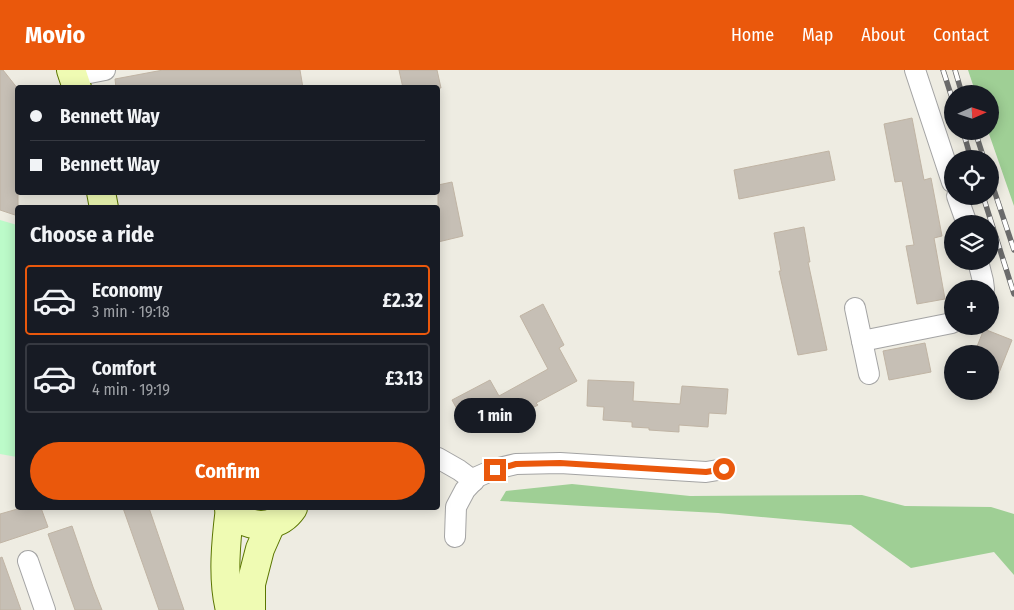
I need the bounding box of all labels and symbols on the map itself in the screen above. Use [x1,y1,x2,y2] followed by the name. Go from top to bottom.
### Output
[944,85,999,140] north arrow
[454,398,536,432] callout: 1 min
[713,458,735,480] route start
[484,459,506,481] route end

